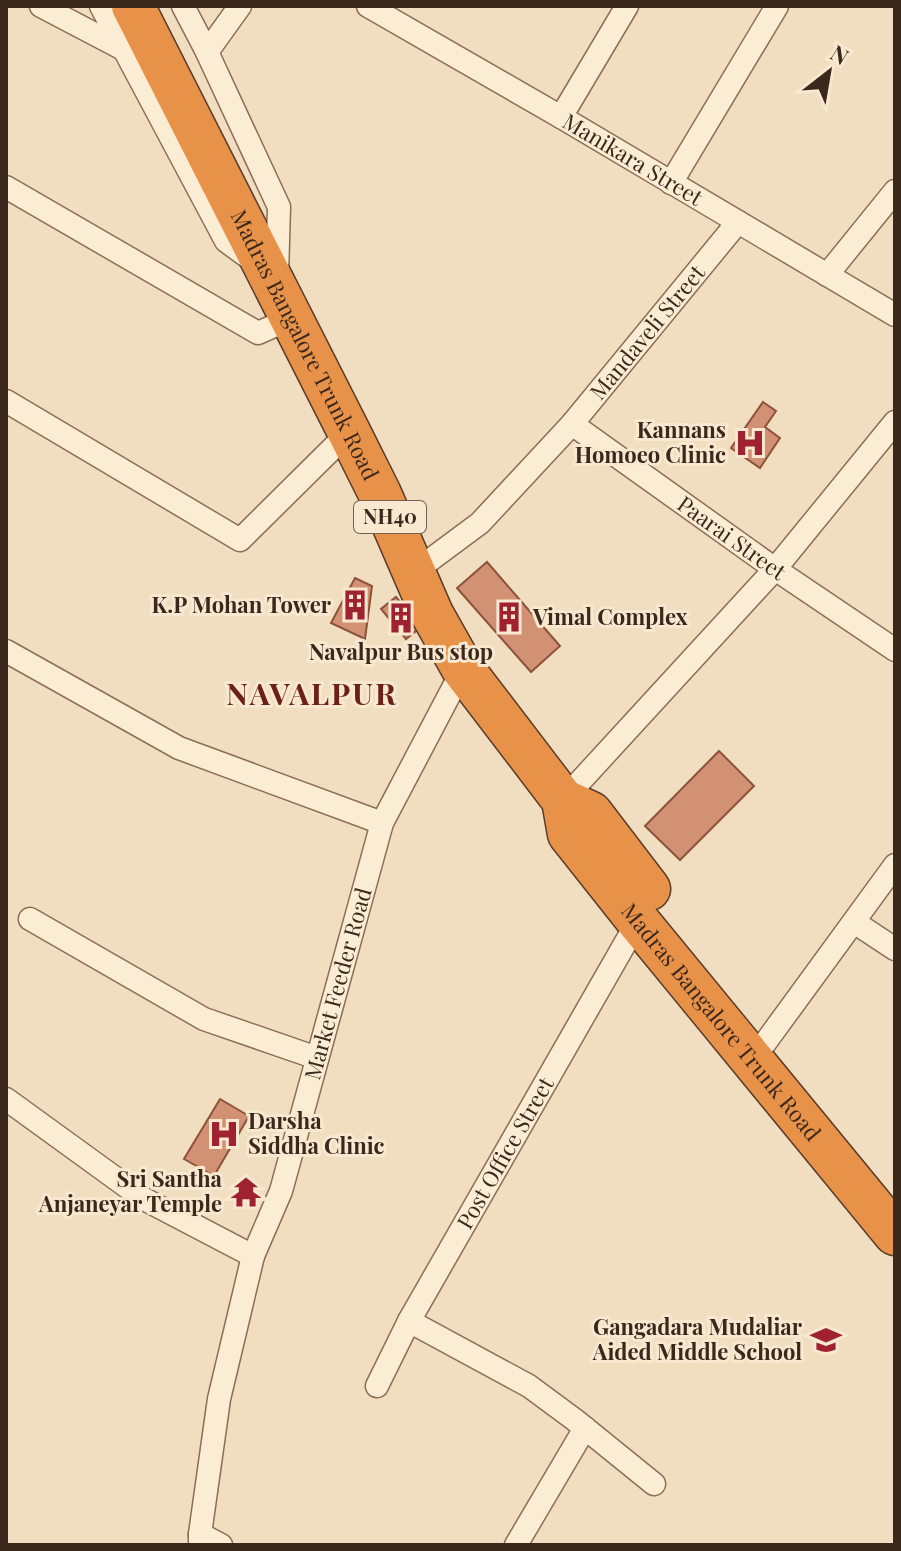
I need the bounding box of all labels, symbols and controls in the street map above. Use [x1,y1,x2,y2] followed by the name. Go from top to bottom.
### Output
[789,32,869,112] north arrow
[825,37,854,71] text: N
[558,106,710,212] street label: Manikara Street
[225,204,387,485] street label: Madras Bangalore Trunk Road
[582,257,712,405] street label: Mandaveli Street
[575,414,726,469] place label: Kannans Homoeo Clinic
[733,426,767,460] hospital icon: Kannans Homoeo Clinic
[672,488,793,587] street label: Paarai Street
[354,501,426,533] road number: NH40
[338,588,372,622] building icon: K.P Mohan Tower
[151,589,332,619] place label: K.P Mohan Tower
[492,600,526,634] building icon: Vimal Complex
[384,601,418,635] building icon: Navalpur Bus stop
[532,601,688,631] place label: Vimal Complex
[309,636,493,666] place label: Navalpur Bus stop
[226,673,398,713] district label: NAVALPUR
[296,884,378,1083] street label: Market Feeder Road
[615,896,828,1147] street label: Madras Bangalore Trunk Road
[449,1070,560,1234] street label: Post Office Street
[248,1105,385,1160] place label: Darsha Siddha Clinic
[207,1117,241,1151] hospital icon: Darsha Siddha Clinic
[38,1163,223,1218] place label: Sri Santha Anjaneyar Temple
[229,1175,263,1209] temple icon: Sri Santha Anjaneyar Temple
[592,1311,803,1366] place label: Gangadara Mudaliar Aided Middle School
[809,1323,843,1357] school or university icon: Gangadara Mudaliar Aided Middle School

